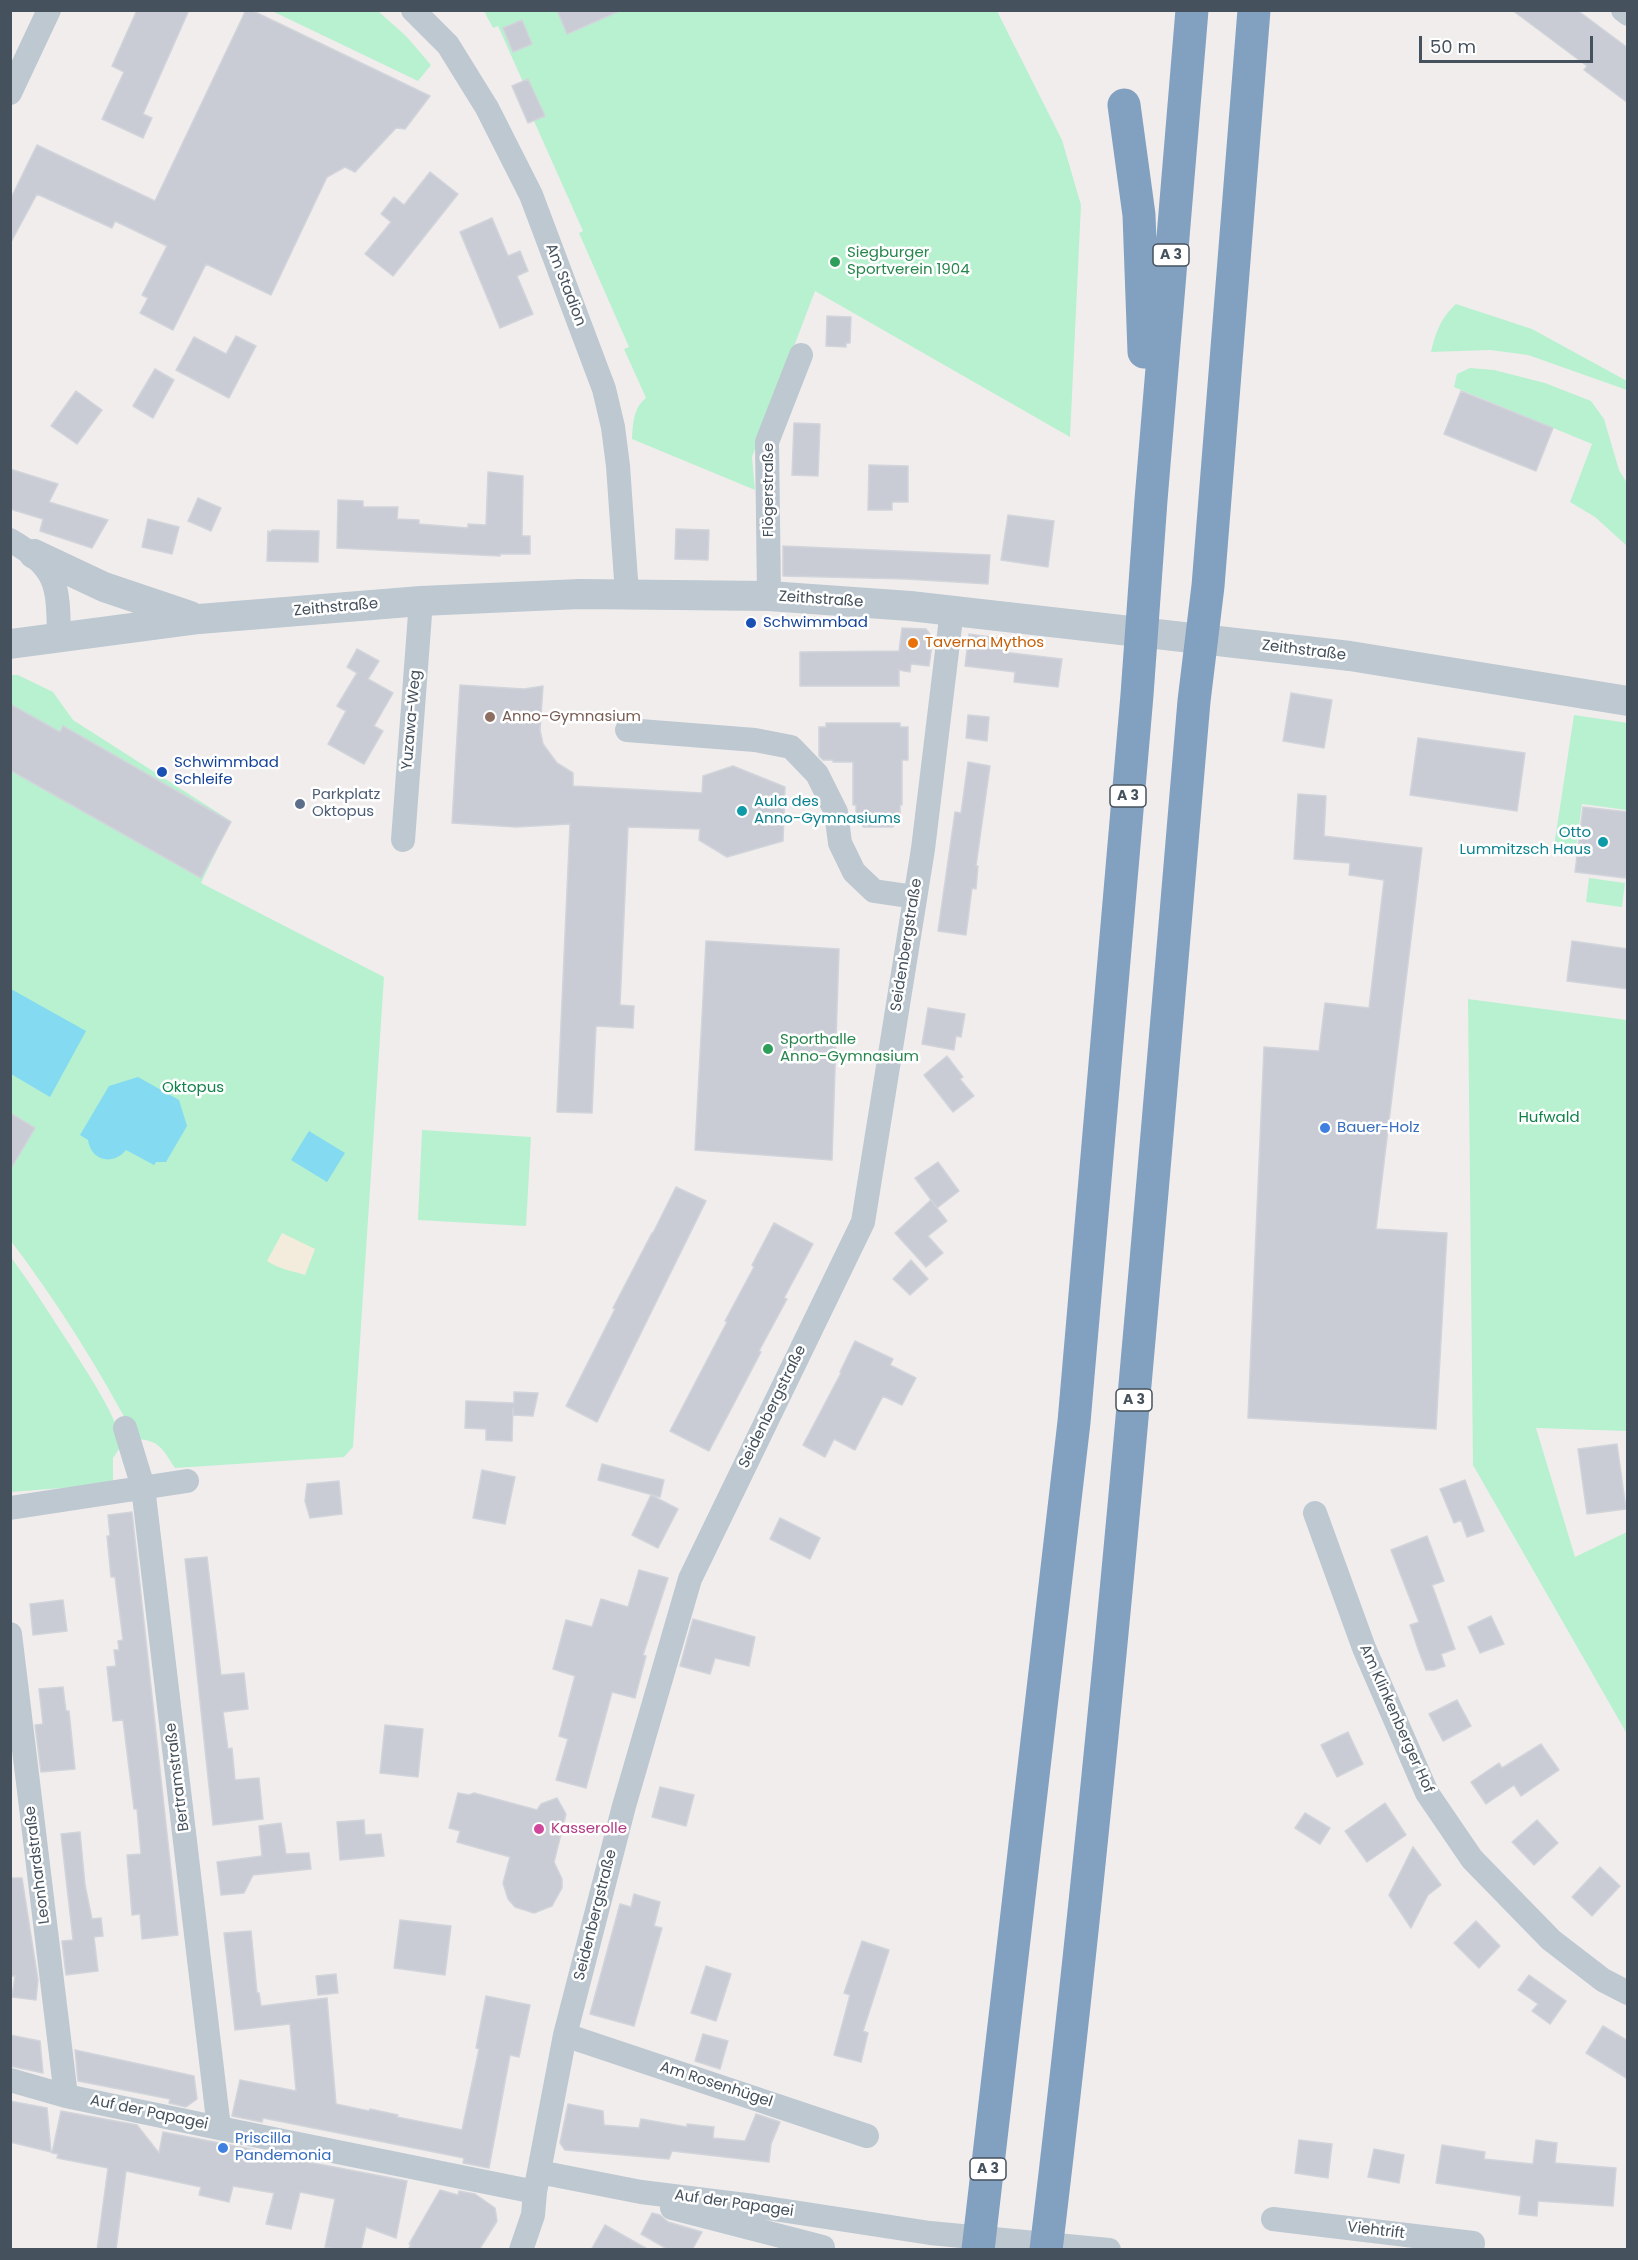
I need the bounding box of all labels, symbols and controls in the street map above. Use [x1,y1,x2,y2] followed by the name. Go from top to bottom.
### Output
[1422,24,1596,62] scale bar
[1430,34,1476,59] text: 50 m
[541,241,589,329] street label: Am Stadion
[847,244,970,279] place label: Siegburger Sportverein 1904
[1153,244,1189,266] road number: A 3
[828,255,842,269] marker: Siegburger Sportverein 1904
[760,443,778,537] street label: Flögerstraße
[778,588,864,612] street label: Zeithstraße
[293,595,379,621] street label: Zeithstraße
[763,614,868,632] place label: Schwimmbad
[744,616,758,630] marker: Schwimmbad
[925,634,1044,652] place label: Taverna Mythos
[906,636,920,650] marker: Taverna Mythos
[1261,637,1347,665] street label: Zeithstraße
[399,669,425,771] street label: Yuzawa-Weg
[502,708,641,726] place label: Anno-Gymnasium
[483,710,497,724] marker: Anno-Gymnasium
[174,754,279,789] place label: Schwimmbad Schleife
[155,765,169,779] marker: Schwimmbad Schleife
[1110,785,1146,807] road number: A 3
[312,786,380,821] place label: Parkplatz Oktopus
[754,793,901,828] place label: Aula des Anno-Gymnasiums
[293,797,307,811] marker: Parkplatz Oktopus
[735,804,749,818] marker: Aula des Anno-Gymnasiums
[1460,824,1591,859] place label: Otto Lummitzsch Haus
[1596,835,1610,849] marker: Otto Lummitzsch Haus
[888,877,926,1013] street label: Seidenbergstraße
[780,1031,919,1066] place label: Sporthalle Anno-Gymnasium
[761,1042,775,1056] marker: Sporthalle Anno-Gymnasium
[162,1079,224,1097] park label: Oktopus
[1518,1109,1580,1127] park label: Hufwald
[1337,1119,1420,1137] place label: Bauer-Holz
[1318,1121,1332,1135] marker: Bauer-Holz
[735,1343,811,1471] street label: Seidenbergstraße
[1116,1389,1152,1411] road number: A 3
[1355,1642,1437,1796] street label: Am Klinkenberger Hof
[162,1722,194,1832] street label: Bertramstraße
[22,1805,54,1925] street label: Leonhardstraße
[551,1820,627,1838] place label: Kasserolle
[532,1822,546,1836] marker: Kasserolle
[571,1848,621,1982] street label: Seidenbergstraße
[657,2058,775,2112] street label: Am Rosenhügel
[88,2092,210,2134] street label: Auf der Papagei
[235,2130,331,2165] place label: Priscilla Pandemonia
[216,2141,230,2155] marker: Priscilla Pandemonia
[970,2158,1006,2180] road number: A 3
[673,2187,795,2221] street label: Auf der Papagei
[1346,2219,1406,2243] street label: Viehtrift

